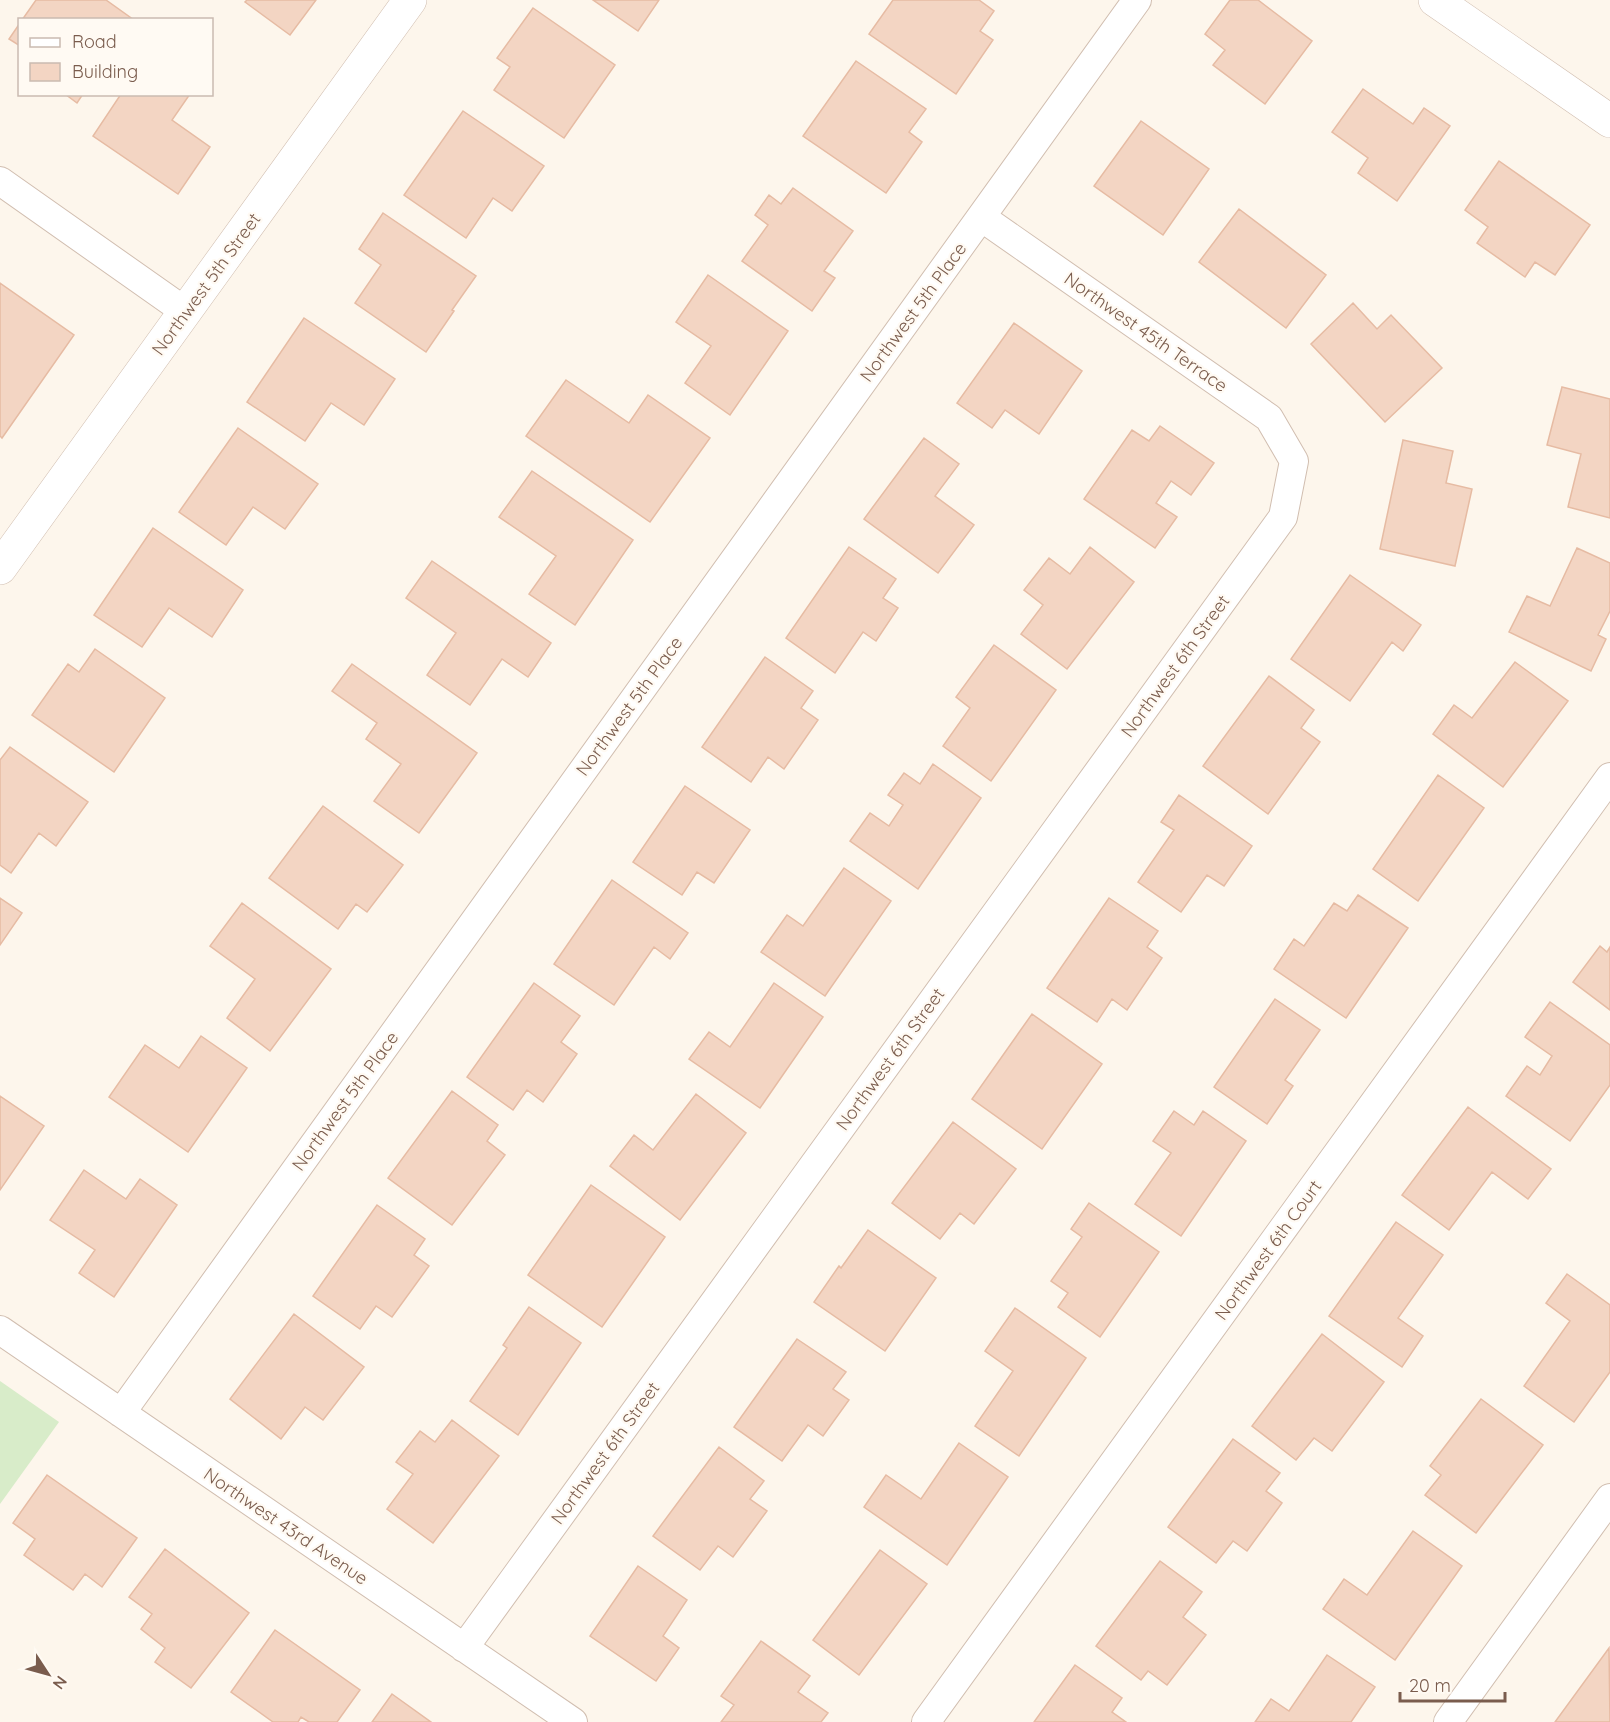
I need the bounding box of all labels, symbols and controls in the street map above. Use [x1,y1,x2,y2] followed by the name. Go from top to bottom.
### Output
[18,18,213,96] legend
[72,30,117,53] text: Road
[72,60,138,83] text: Building
[147,208,265,360] street label: Northwest 5th Street
[855,238,971,386] street label: Northwest 5th Place
[1060,267,1232,397] street label: Northwest 45th Terrace
[1116,590,1234,742] street label: Northwest 6th Street
[571,632,687,780] street label: Northwest 5th Place
[831,983,949,1135] street label: Northwest 6th Street
[287,1027,403,1175] street label: Northwest 5th Place
[1210,1176,1326,1324] street label: Northwest 6th Court
[546,1377,664,1529] street label: Northwest 6th Street
[199,1462,373,1590] street label: Northwest 43rd Avenue
[18,1644,78,1704] north arrow
[1400,1665,1505,1703] scale bar
[49,1672,72,1693] text: N
[1409,1674,1451,1697] text: 20 m

